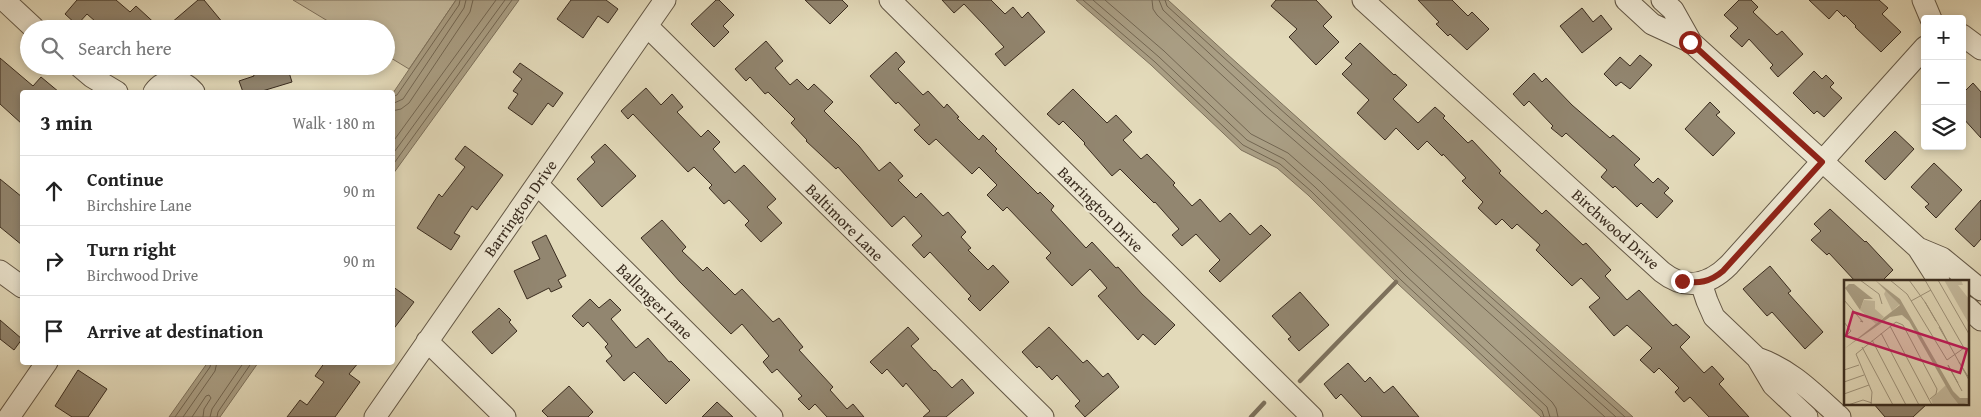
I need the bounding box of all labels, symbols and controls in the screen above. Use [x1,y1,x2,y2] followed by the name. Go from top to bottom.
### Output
[1921,15,1966,150] map controls
[1921,15,1966,60] button: +
[20,20,395,75] search box
[1679,31,1702,54] route start
[38,34,66,62] icon: search
[78,34,172,62] text: Search here
[1921,60,1966,105] button: −
[1921,105,1966,150] button: layers
[40,107,92,138] text: 3 min
[292,111,375,135] text: Walk · 180 m
[478,155,562,261] street label: Barrington Drive
[1052,160,1150,258] street label: Barrington Drive
[87,165,164,193] text: Continue
[40,177,68,205] icon: ahead
[801,178,889,266] street label: Baltimore Lane
[343,179,375,203] text: 90 m
[1567,183,1665,275] street label: Birchwood Drive
[87,193,192,217] text: Birchshire Lane
[87,235,176,263] text: Turn right
[40,247,68,275] icon: right
[343,249,375,273] text: 90 m
[611,257,699,345] street label: Ballenger Lane
[87,263,198,287] text: Birchwood Drive
[1671,270,1694,293] route end
[1844,280,1968,404] inset map
[40,317,68,345] icon: arrive
[87,317,263,345] text: Arrive at destination

